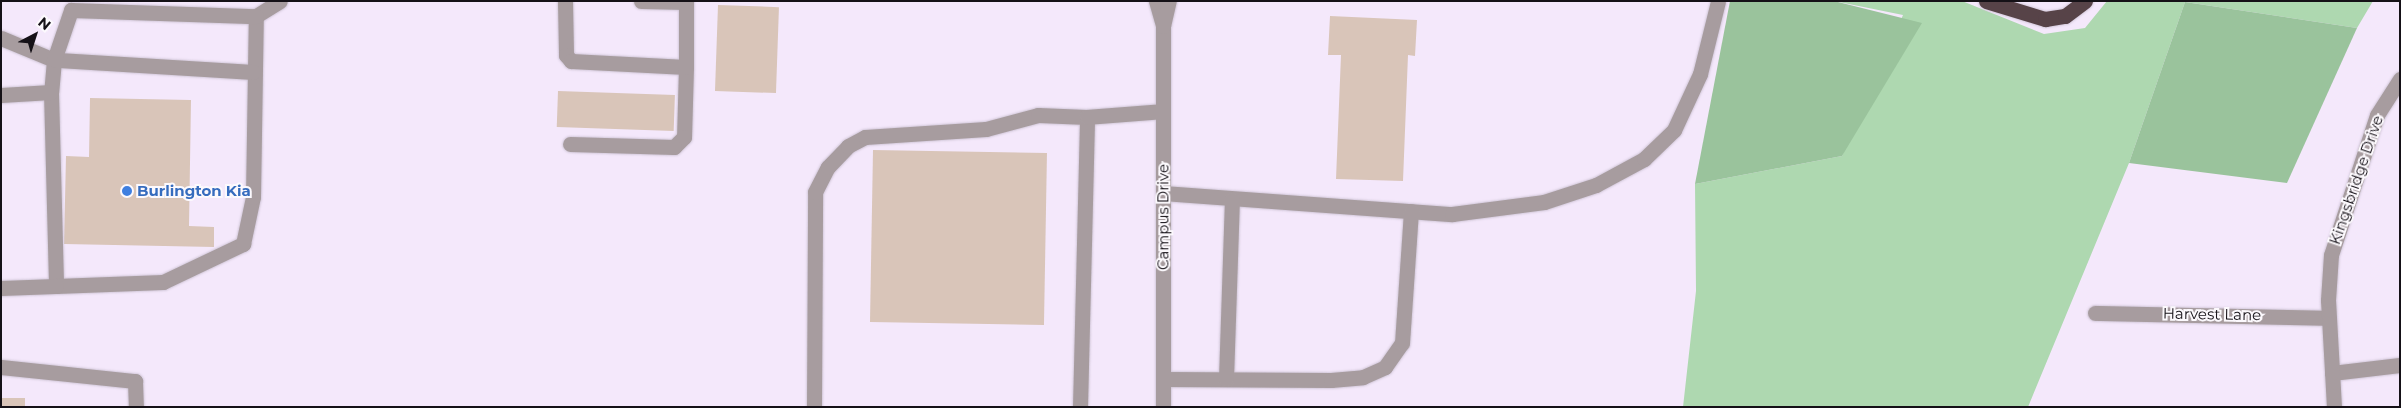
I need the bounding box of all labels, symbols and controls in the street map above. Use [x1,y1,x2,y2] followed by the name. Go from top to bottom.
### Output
[10,10,60,60] north arrow
[35,13,55,34] text: N
[2325,113,2387,247] street label: Kingsbridge Drive
[1154,164,1172,270] street label: Campus Drive
[137,182,251,200] place label: Burlington Kia
[121,185,133,197] marker: Burlington Kia
[2163,304,2261,324] street label: Harvest Lane

